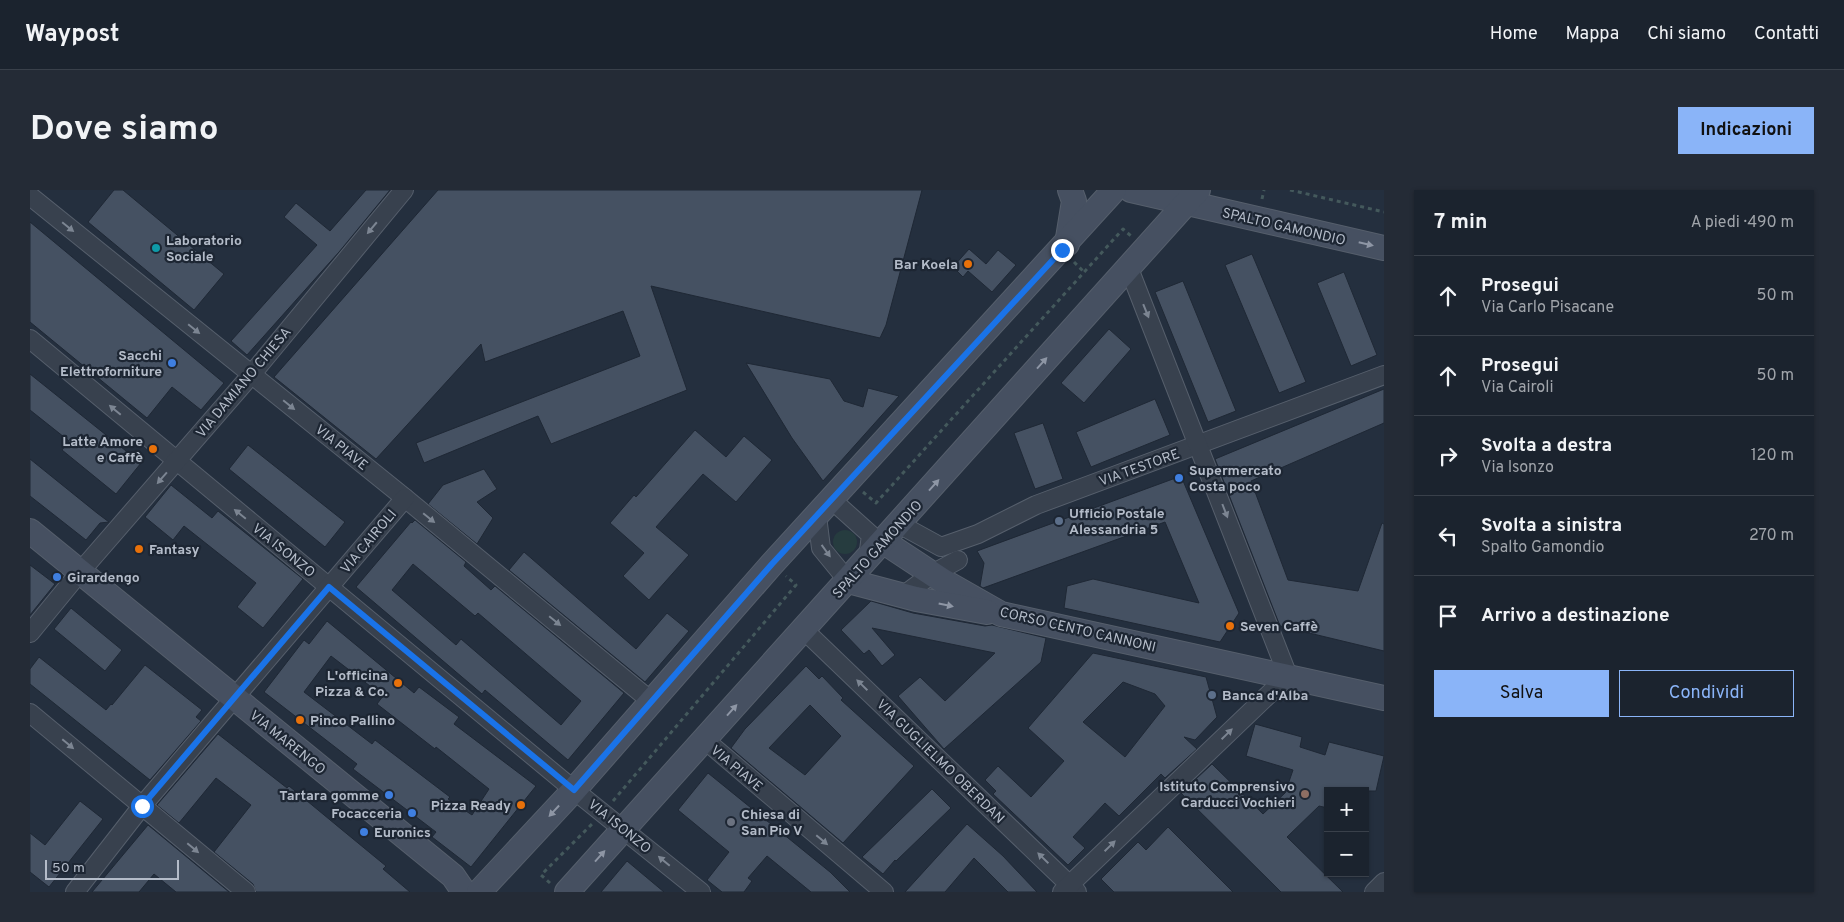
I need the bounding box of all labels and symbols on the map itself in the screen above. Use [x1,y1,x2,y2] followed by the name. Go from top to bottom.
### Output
[1220,205,1347,250] street label: SPALTO GAMONDIO
[61,221,74,232] one-way arrow
[367,221,378,234] one-way arrow
[166,233,242,266] place label: Laboratorio Sociale
[1051,239,1074,262] route end
[1359,240,1374,248] one-way arrow
[150,242,162,254] marker: Laboratorio Sociale
[894,257,958,274] place label: Bar Koela
[962,258,974,270] marker: Bar Koela
[1142,304,1150,319] one-way arrow
[187,323,200,334] one-way arrow
[193,324,295,442] street label: VIA DAMIANO CHIESA
[60,348,162,381] place label: Sacchi Elettroforniture
[166,357,178,369] marker: Sacchi Elettroforniture
[1036,357,1047,369] one-way arrow
[282,400,295,411] one-way arrow
[109,405,122,416] one-way arrow
[311,422,371,475] street label: VIA PIAVE
[62,434,143,467] place label: Latte Amore e Caffè
[147,443,159,455] marker: Latte Amore e Caffè
[1097,446,1182,491] street label: VIA TESTORE
[1189,463,1282,496] place label: Supermercato Costa poco
[157,472,168,484] one-way arrow
[1173,472,1185,484] marker: Supermercato Costa poco
[928,479,940,491] one-way arrow
[830,497,927,603] street label: SPALTO GAMONDIO
[1221,504,1229,519] one-way arrow
[1069,506,1165,539] place label: Ufficio Postale Alessandria 5
[338,507,401,577] street label: VIA CAIROLI
[234,509,247,520] one-way arrow
[422,512,435,523] one-way arrow
[1053,515,1065,527] marker: Ufficio Postale Alessandria 5
[248,521,318,582] street label: VIA ISONZO
[149,542,200,559] place label: Fantasy
[133,543,145,555] marker: Fantasy
[821,544,831,558] one-way arrow
[67,570,140,587] place label: Girardengo
[51,571,63,583] marker: Girardengo
[939,601,954,609] one-way arrow
[998,604,1157,657] street label: CORSO CENTO CANNONI
[548,616,561,627] one-way arrow
[1240,619,1318,636] place label: Seven Caffè
[1224,620,1236,632] marker: Seven Caffè
[315,668,388,701] place label: L'officina Pizza & Co.
[392,677,404,689] marker: L'officina Pizza & Co.
[857,679,869,691] one-way arrow
[1222,688,1308,705] place label: Banca d'Alba
[1206,689,1218,701] marker: Banca d'Alba
[872,696,1008,828] street label: VIA GUGLIELMO OBERDAN
[727,703,738,716] one-way arrow
[246,707,328,779] street label: VIA MARENGO
[310,713,395,730] place label: Pinco Pallino
[294,714,306,726] marker: Pinco Pallino
[1221,728,1233,740] one-way arrow
[61,739,74,750] one-way arrow
[706,742,766,796] street label: VIA PIAVE
[1159,779,1295,812] place label: Istituto Comprensivo Carducci Vochieri
[279,788,379,805] place label: Tartara gomme
[1299,788,1311,800] marker: Istituto Comprensivo Carducci Vochieri
[383,789,395,801] marker: Tartara gomme
[131,795,154,818] route start
[584,797,654,858] street label: VIA ISONZO
[431,798,511,815] place label: Pizza Ready
[515,799,527,811] marker: Pizza Ready
[548,804,560,816] one-way arrow
[331,806,402,823] place label: Focacceria
[406,807,418,819] marker: Focacceria
[741,807,803,840] place label: Chiesa di San Pio V
[725,816,737,828] marker: Chiesa di San Pio V
[374,825,431,842] place label: Euronics
[358,826,370,838] marker: Euronics
[816,834,829,845] one-way arrow
[1103,840,1115,852] one-way arrow
[186,842,198,854] one-way arrow
[594,849,605,862] one-way arrow
[1037,852,1049,864] one-way arrow
[658,855,671,866] one-way arrow
[45,857,179,880] scale bar

